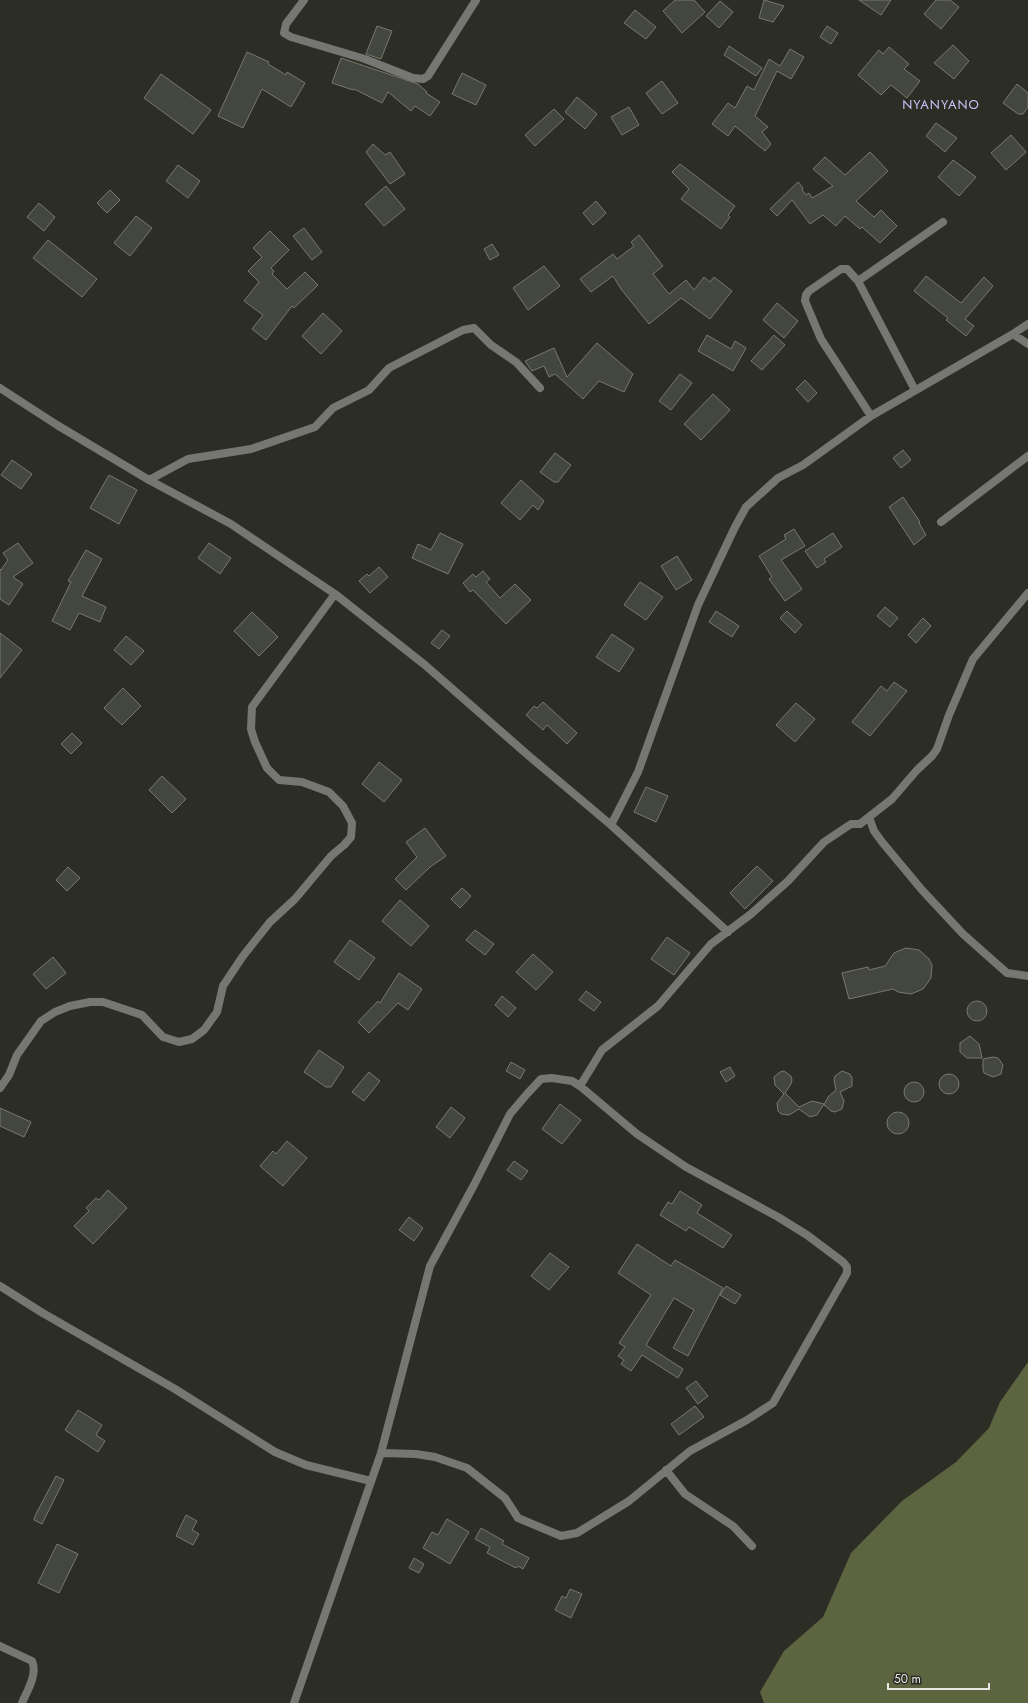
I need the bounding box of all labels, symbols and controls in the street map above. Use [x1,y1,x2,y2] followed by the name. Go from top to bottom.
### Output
[902,95,980,114] district label: NYANYANO
[888,1665,989,1691] scale bar
[894,1670,921,1688] text: 50 m

